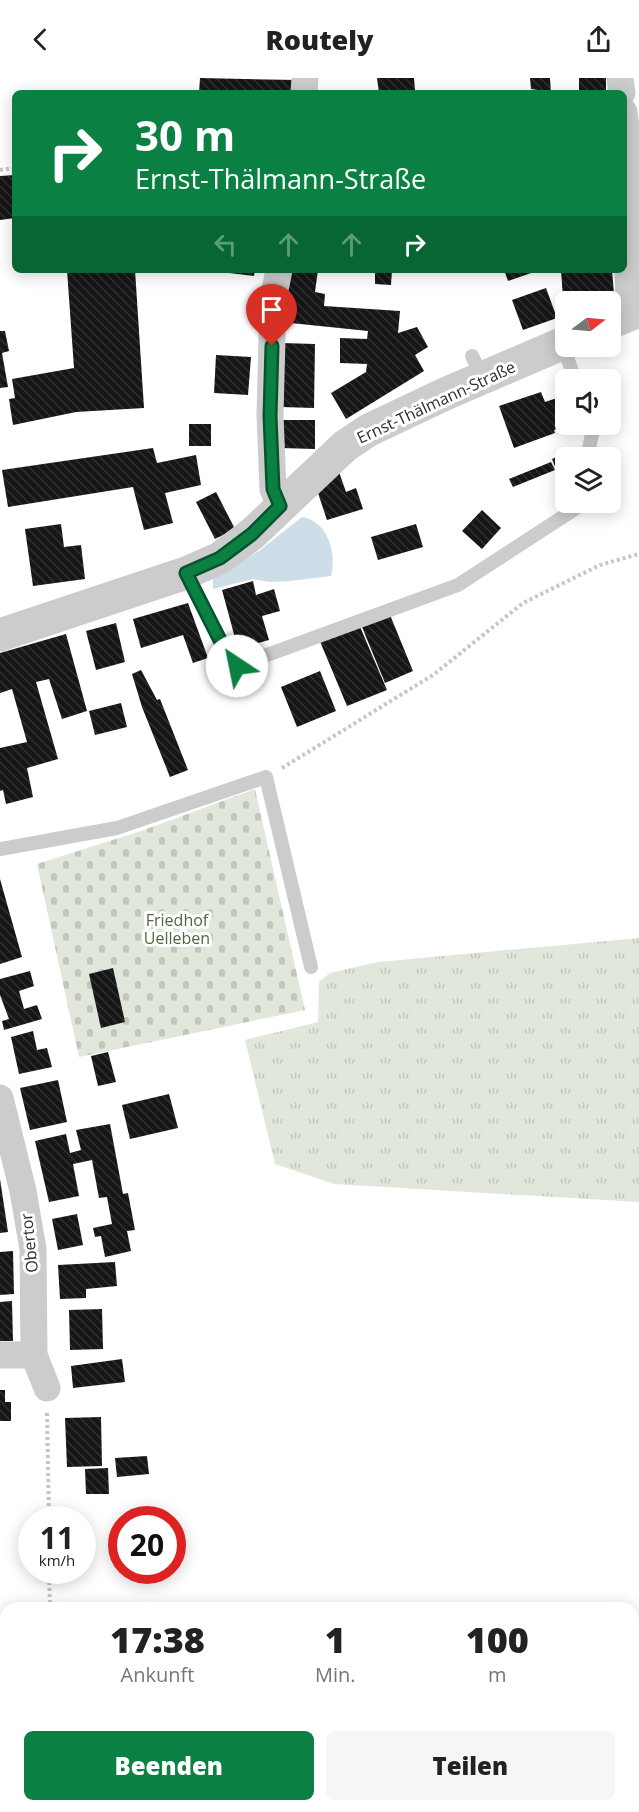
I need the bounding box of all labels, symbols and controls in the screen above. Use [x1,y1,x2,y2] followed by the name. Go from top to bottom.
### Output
[266,21,373,58] text: Routely
[24,23,57,56] icon: back
[582,23,615,56] icon: share
[135,106,235,163] text: 30 m
[36,114,114,192] icon: right
[135,160,426,197] text: Ernst-Thälmann-Straße
[209,228,242,261] icon: left
[272,228,305,261] icon: ahead
[335,228,368,261] icon: ahead
[398,228,431,261] icon: right
[246,284,297,346] pin
[555,291,621,357] north arrow
[555,291,621,513] map controls
[255,293,288,326] icon: arrive
[353,356,519,448] street label: Ernst-Thälmann-Straße
[555,369,621,435] button: sound
[555,447,621,513] button: layers
[205,634,269,698] position arrow
[144,909,210,949] park label: Friedhof Uelleben
[15,1212,43,1274] street label: Obertor
[108,1506,186,1584] speed limit sign: 20
[40,1517,74,1558] text: 11
[39,1550,75,1570] text: km/h
[110,1615,205,1664] text: 17:38
[325,1615,346,1664] text: 1
[466,1615,529,1664] text: 100
[121,1661,194,1688] text: Ankunft
[315,1661,356,1688] text: Min.
[488,1661,507,1688] text: m
[24,1731,314,1800] button: Beenden
[326,1731,615,1800] button: Teilen

